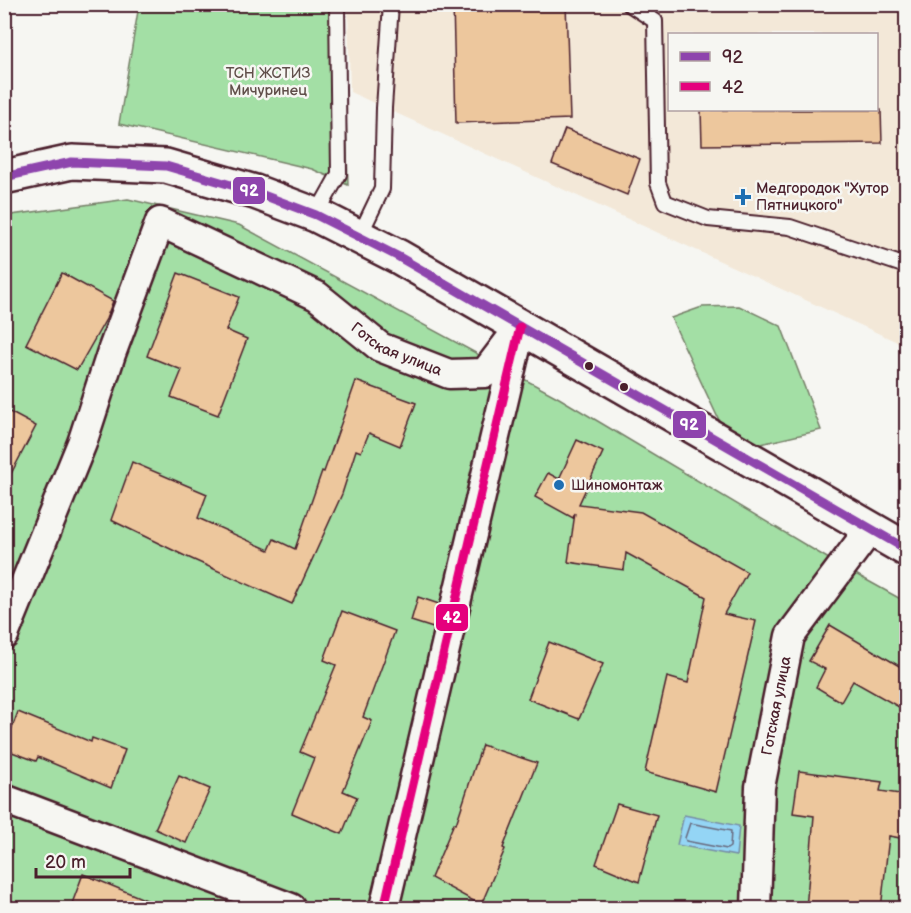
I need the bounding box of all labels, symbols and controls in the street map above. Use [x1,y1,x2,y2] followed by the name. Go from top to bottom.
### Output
[668,33,878,111] legend
[722,47,743,68] text: 92
[226,64,311,100] park label: ТСН ЖСТИЗ Мичуринец
[722,77,744,98] text: 42
[232,176,266,205] line badge: 92
[756,179,889,215] place label: Медгородок "Хутор Пятницкого"
[240,182,259,201] text: 92
[734,188,752,206] marker: Медгородок "Хутор Пятницкого"
[347,318,445,380] street label: Готская улица
[583,360,595,372] unlabelled marker
[618,381,630,393] unlabelled marker
[672,410,707,439] line badge: 92
[680,416,699,435] text: 92
[571,476,663,495] place label: Шиномонтаж
[552,478,566,492] marker: Шиномонтаж
[435,603,469,632] line badge: 42
[442,609,462,628] text: 42
[757,654,795,757] street label: Готская улица
[36,841,130,879] scale bar
[45,852,86,873] text: 20 m

